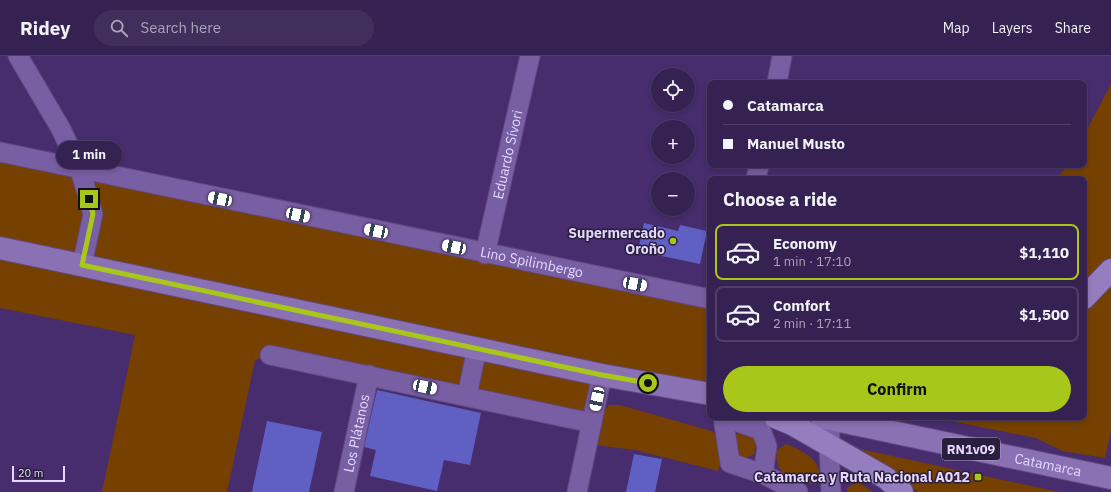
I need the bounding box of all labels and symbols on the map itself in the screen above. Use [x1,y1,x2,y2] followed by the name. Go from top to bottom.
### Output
[489,108,526,201] street label: Eduardo Sívori
[56,141,122,169] callout: 1 min
[80,190,98,208] route end
[207,191,233,207] car
[285,207,311,223] car
[363,223,389,239] car
[568,224,665,258] place label: Supermercado Oroño
[668,236,678,246] marker: Supermercado Oroño
[441,239,467,255] car
[479,243,585,282] street label: Lino Spilimbergo
[622,276,648,292] car
[639,374,657,392] route start
[412,379,438,395] car
[589,386,605,412] car
[339,392,374,474] street label: Los Plátanos
[942,438,1000,460] road number: RN1v09
[1013,449,1084,481] street label: Catamarca
[12,464,65,483] scale bar
[754,468,970,486] place label: Catamarca y Ruta Nacional A012
[973,472,983,482] marker: Catamarca y Ruta Nacional A012

